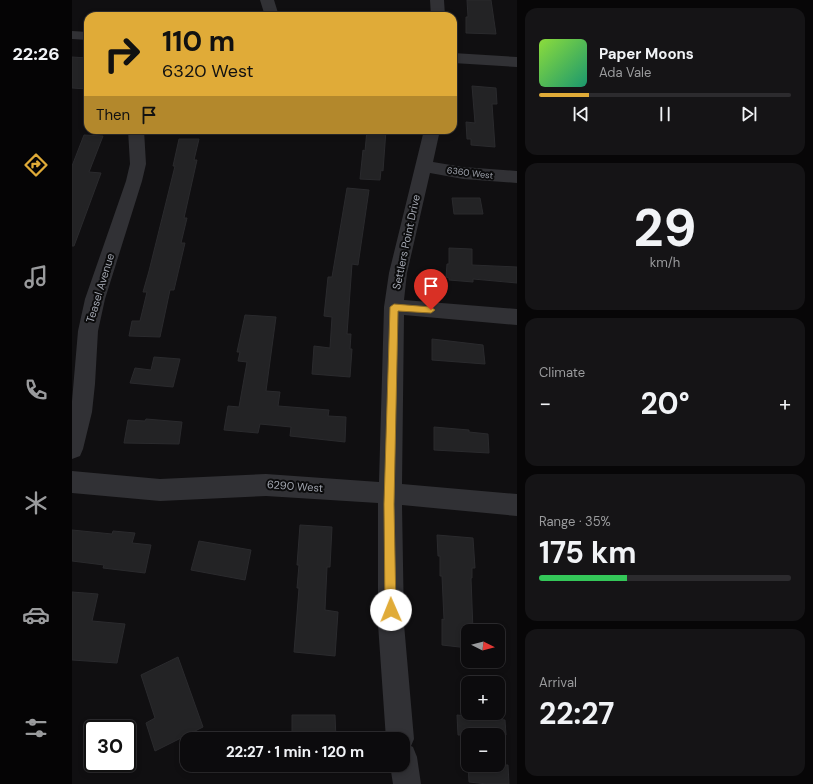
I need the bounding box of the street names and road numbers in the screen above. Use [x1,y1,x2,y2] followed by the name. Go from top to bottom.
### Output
[446,164,494,182] street label: 6360 West
[389,193,423,291] street label: Settlers Point Drive
[83,252,117,324] street label: Teasel Avenue
[267,477,323,495] street label: 6290 West

